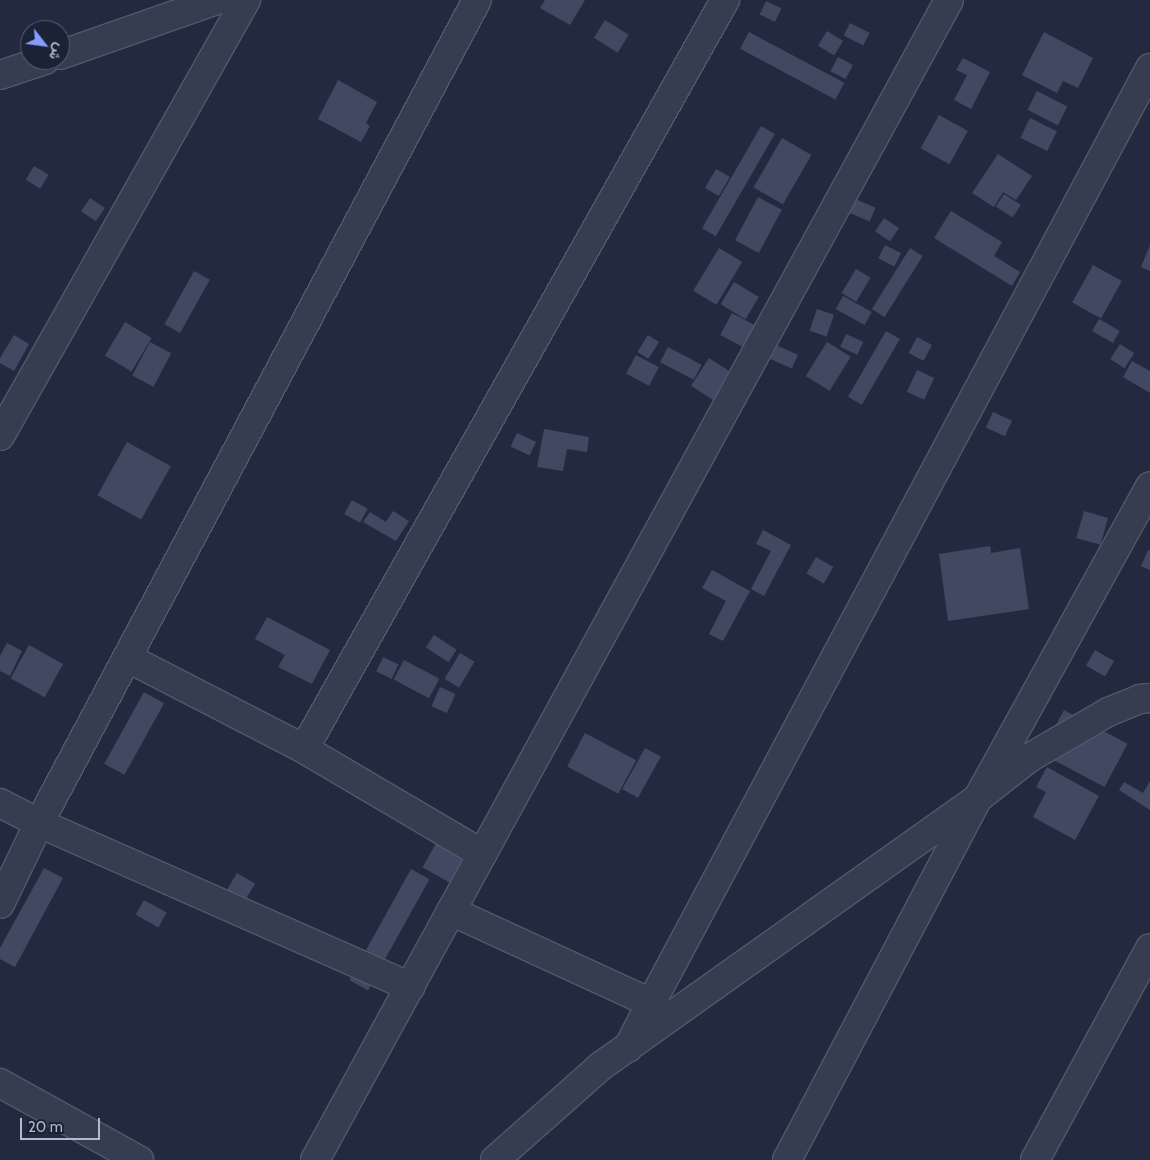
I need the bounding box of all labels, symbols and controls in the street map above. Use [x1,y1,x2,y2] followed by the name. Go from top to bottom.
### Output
[20,20,70,70] north arrow
[45,40,69,64] text: ش
[22,1108,102,1140] scale bar
[28,1118,63,1136] text: 20 m

